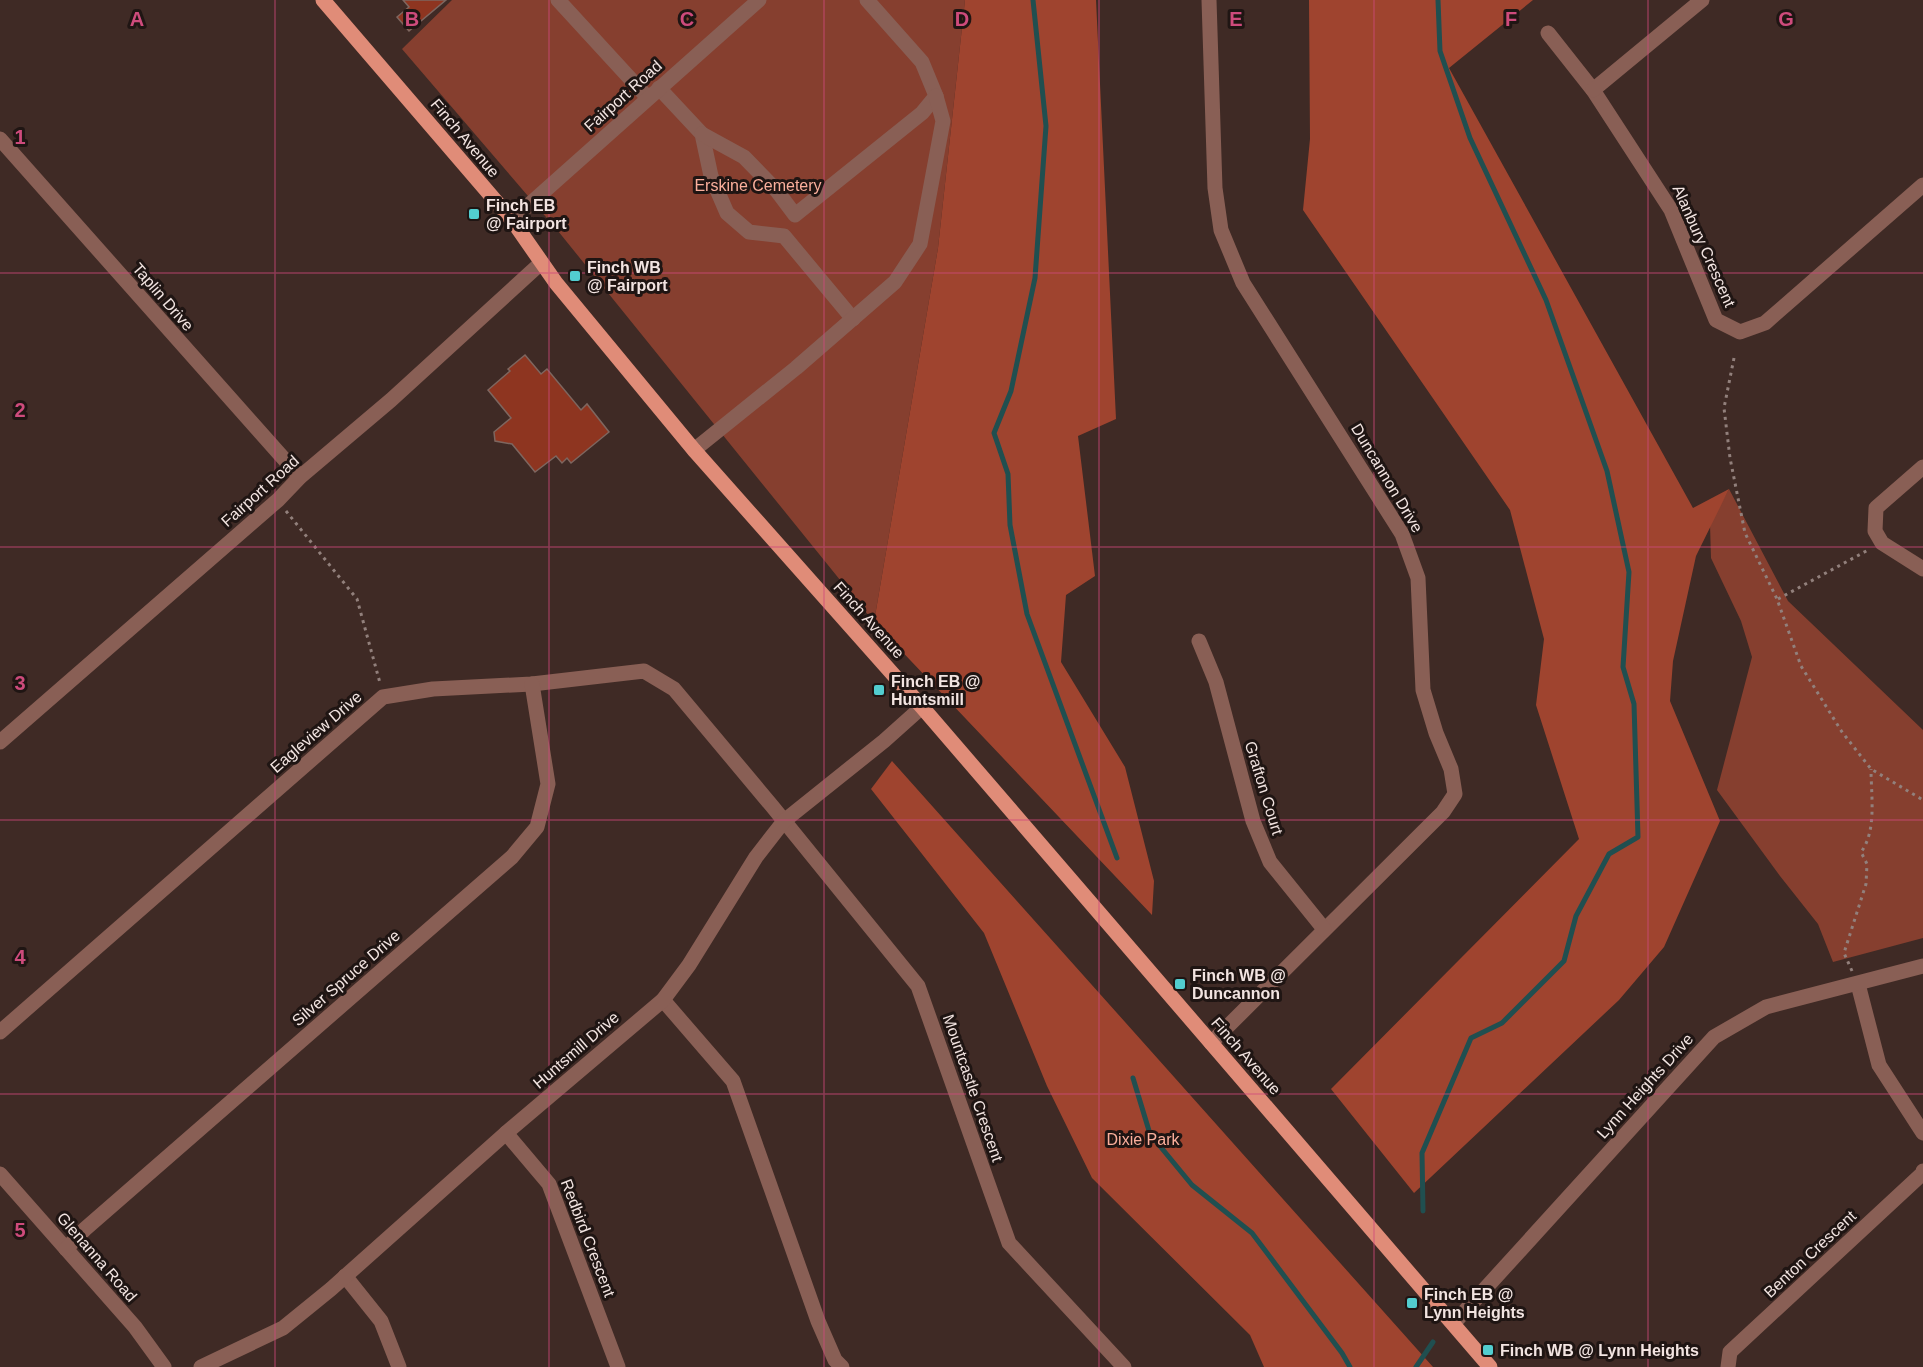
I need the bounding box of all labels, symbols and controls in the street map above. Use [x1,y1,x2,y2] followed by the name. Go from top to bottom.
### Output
[130,8,144,30] text: A
[405,8,419,30] text: B
[680,8,694,30] text: C
[955,8,969,30] text: D
[1229,8,1243,30] text: E
[1505,8,1517,30] text: F
[1778,8,1794,30] text: G
[581,57,665,135] street label: Fairport Road
[427,96,503,181] street label: Finch Avenue
[14,126,26,148] text: 1
[694,177,822,194] park label: Erskine Cemetery
[1669,182,1739,310] street label: Alanbury Crescent
[486,197,567,232] place label: Finch EB @ Fairport
[467,207,481,221] marker: Finch EB @ Fairport
[587,259,668,294] place label: Finch WB @ Fairport
[129,260,197,334] street label: Taplin Drive
[568,269,582,283] marker: Finch WB @ Fairport
[14,399,26,421] text: 2
[1348,421,1426,535] street label: Duncannon Drive
[218,452,302,530] street label: Fairport Road
[830,578,908,662] street label: Finch Avenue
[14,672,26,694] text: 3
[891,673,980,708] place label: Finch EB @ Huntsmill
[872,683,886,697] marker: Finch EB @ Huntsmill
[267,688,365,776] street label: Eagleview Drive
[1242,739,1286,837] street label: Grafton Court
[289,927,403,1029] street label: Silver Spruce Drive
[14,946,26,968] text: 4
[1192,967,1286,1002] place label: Finch WB @ Duncannon
[1173,977,1187,991] marker: Finch WB @ Duncannon
[530,1008,622,1092] street label: Huntsmill Drive
[940,1012,1006,1164] street label: Mountcastle Crescent
[1208,1014,1284,1098] street label: Finch Avenue
[1594,1030,1696,1142] street label: Lynn Heights Drive
[1107,1131,1180,1148] park label: Dixie Park
[558,1177,618,1300] street label: Redbird Crescent
[1761,1207,1860,1301] street label: Benton Crescent
[54,1209,140,1305] street label: Glenanna Road
[14,1219,26,1241] text: 5
[1424,1286,1525,1321] place label: Finch EB @ Lynn Heights
[1405,1296,1419,1310] marker: Finch EB @ Lynn Heights
[1500,1342,1699,1359] place label: Finch WB @ Lynn Heights
[1481,1343,1495,1357] marker: Finch WB @ Lynn Heights

